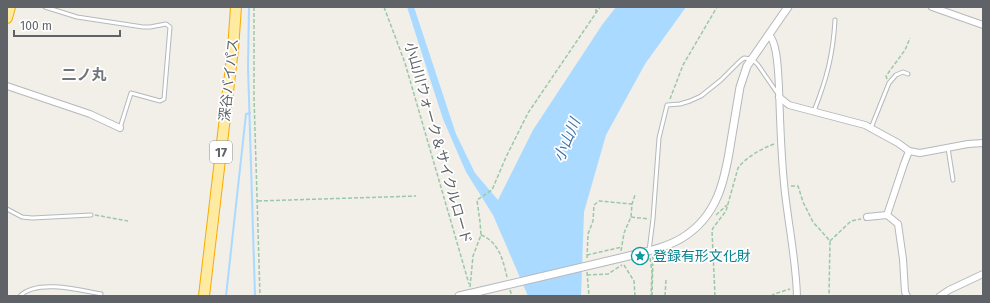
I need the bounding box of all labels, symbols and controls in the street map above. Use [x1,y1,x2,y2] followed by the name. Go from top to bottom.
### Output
[14,12,120,38] scale bar
[20,19,52,33] text: 100 m
[216,37,242,123] street label: 深谷バイパス
[401,40,475,246] street label: 小山川ウォーク＆サイクルロード
[61,66,107,84] district label: 二ノ丸
[550,114,585,164] water label: 小山川
[210,141,232,163] road number: 17
[630,246,650,266] place icon: 登録有形文化財
[653,248,751,265] place label: 登録有形文化財

